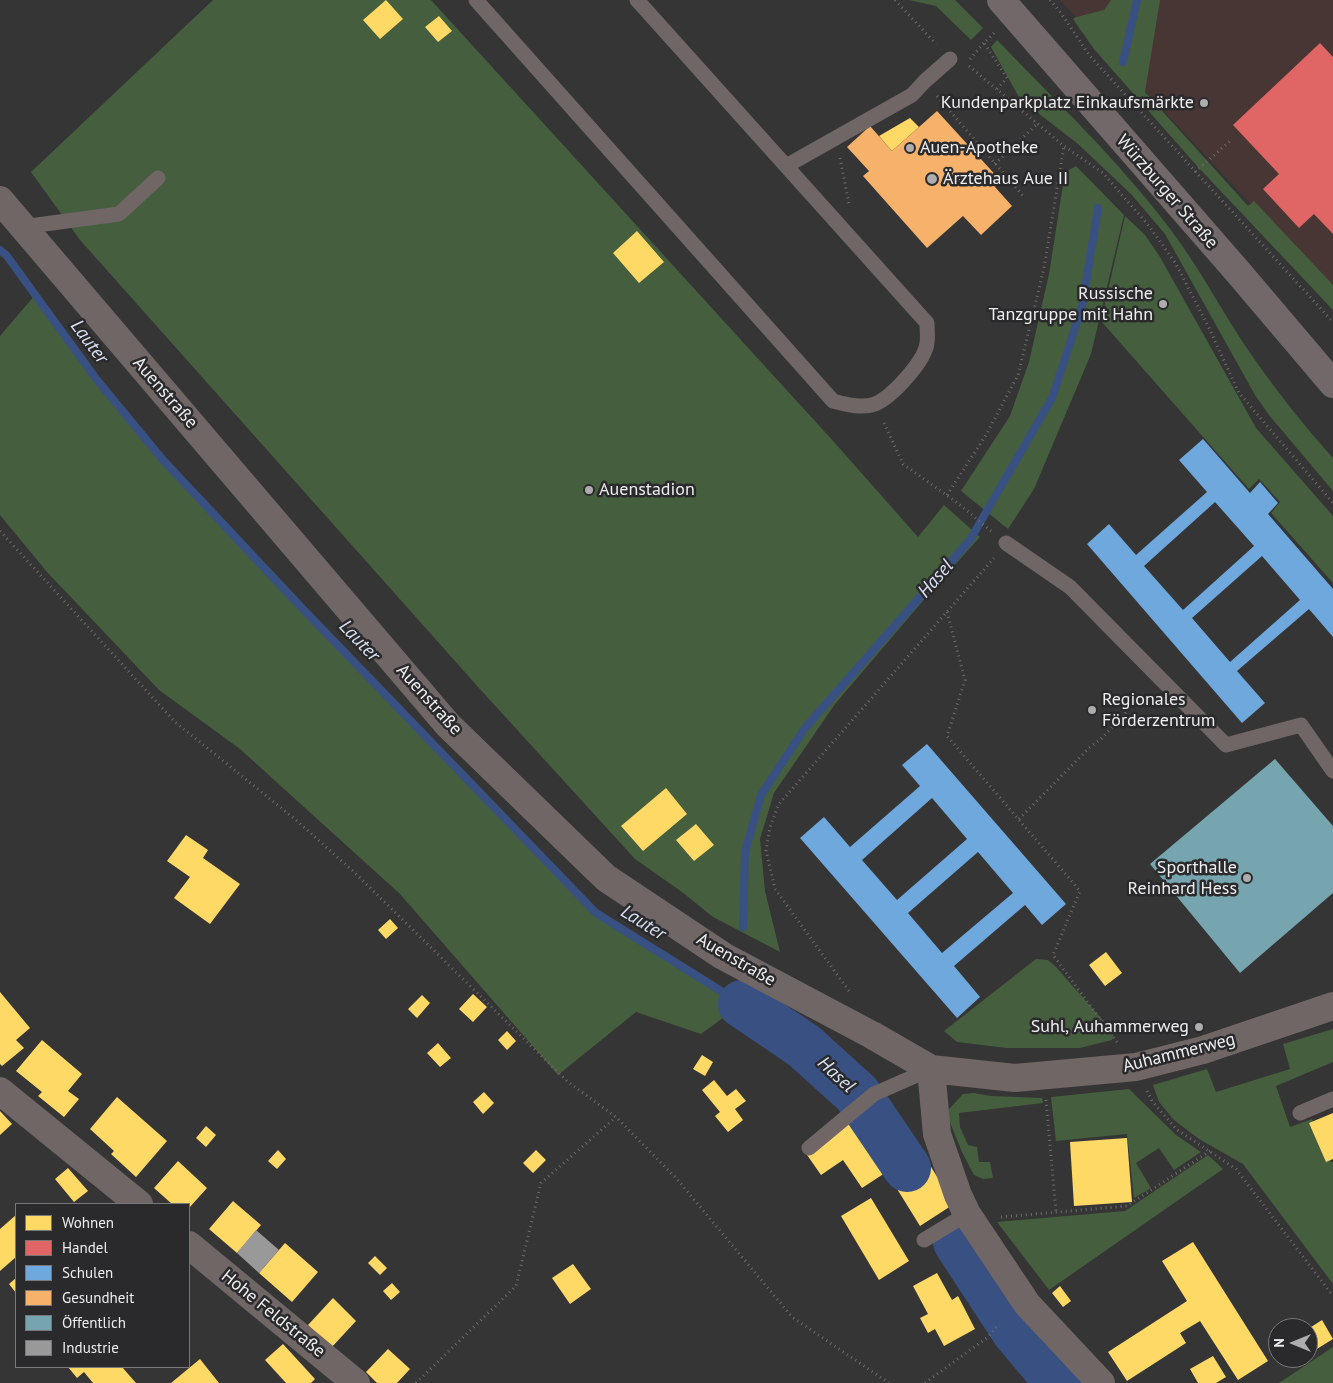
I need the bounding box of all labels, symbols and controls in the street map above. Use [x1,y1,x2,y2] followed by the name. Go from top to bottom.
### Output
[941,92,1194,114] place label: Kundenparkplatz Einkaufsmärkte
[1198,97,1210,109] marker: Kundenparkplatz Einkaufsmärkte
[1112,131,1222,253] street label: Würzburger Straße
[920,137,1038,159] place label: Auen-Apotheke
[904,142,916,154] marker: Auen-Apotheke
[943,168,1068,190] place label: Ärztehaus Aue II
[925,172,939,186] marker: Ärztehaus Aue II
[988,283,1153,326] place label: Russische Tanzgruppe mit Hahn
[1157,298,1169,310] marker: Russische Tanzgruppe mit Hahn
[65,316,113,368] water label: Lauter
[128,353,202,433] street label: Auenstraße
[599,479,695,501] place label: Auenstadion
[583,484,595,496] marker: Auenstadion
[913,555,959,603] water label: Hasel
[334,616,384,666] water label: Lauter
[392,660,466,740] street label: Auenstraße
[1102,689,1215,732] place label: Regionales Förderzentrum
[1086,704,1098,716] marker: Regionales Förderzentrum
[1128,857,1237,900] place label: Sporthalle Reinhard Hess
[1241,872,1253,884] marker: Sporthalle Reinhard Hess
[616,900,670,946] water label: Lauter
[693,929,779,991] street label: Auenstraße
[1031,1016,1189,1038] place label: Suhl, Auhammerweg
[1193,1021,1205,1033] marker: Suhl, Auhammerweg
[1121,1029,1237,1077] street label: Auhammerweg
[813,1052,859,1098] water label: Hasel
[15,1203,190,1368] legend
[62,1213,114,1232] text: Wohnen
[62,1238,108,1257] text: Handel
[62,1263,113,1282] text: Schulen
[217,1266,329,1362] street label: Hohe Feldstraße
[62,1288,134,1307] text: Gesundheit
[62,1313,126,1332] text: Öffentlich
[1268,1318,1318,1368] north arrow
[62,1338,119,1357] text: Industrie
[1270,1338,1288,1348] text: N

